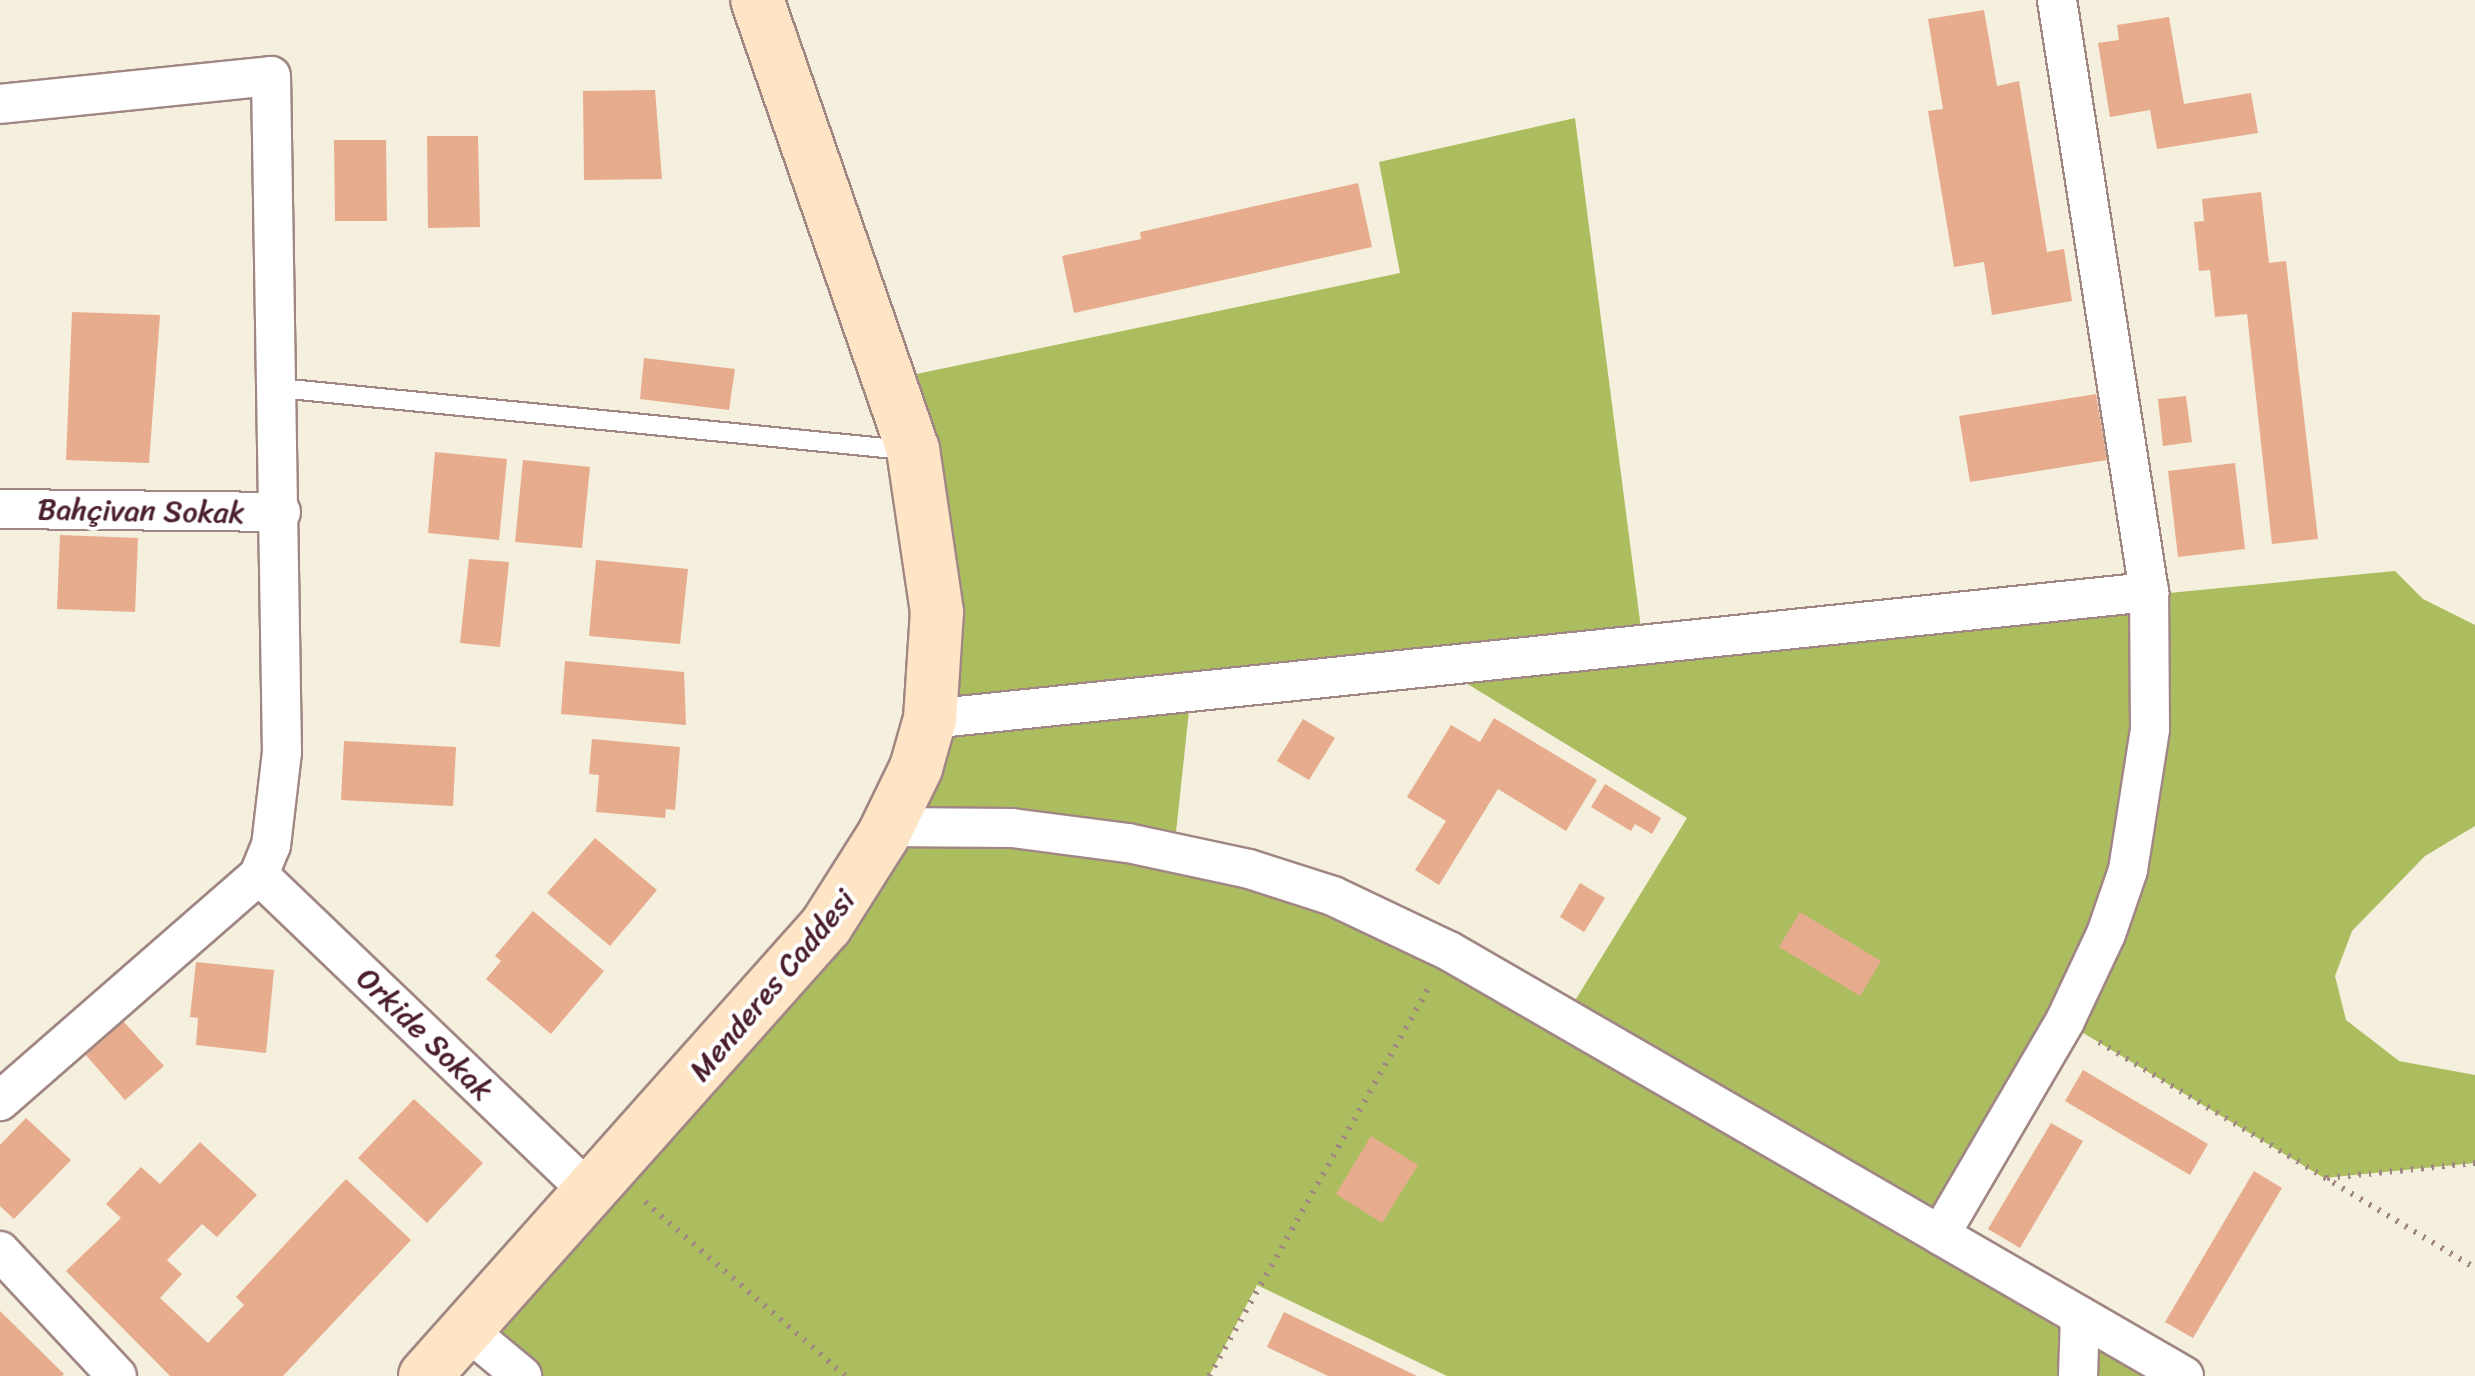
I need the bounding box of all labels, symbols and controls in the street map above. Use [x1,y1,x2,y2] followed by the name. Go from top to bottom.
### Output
[37,491,245,531] street label: Bahçivan Sokak
[682,883,862,1087] street label: Menderes Caddesi
[349,960,501,1108] street label: Orkide Sokak

